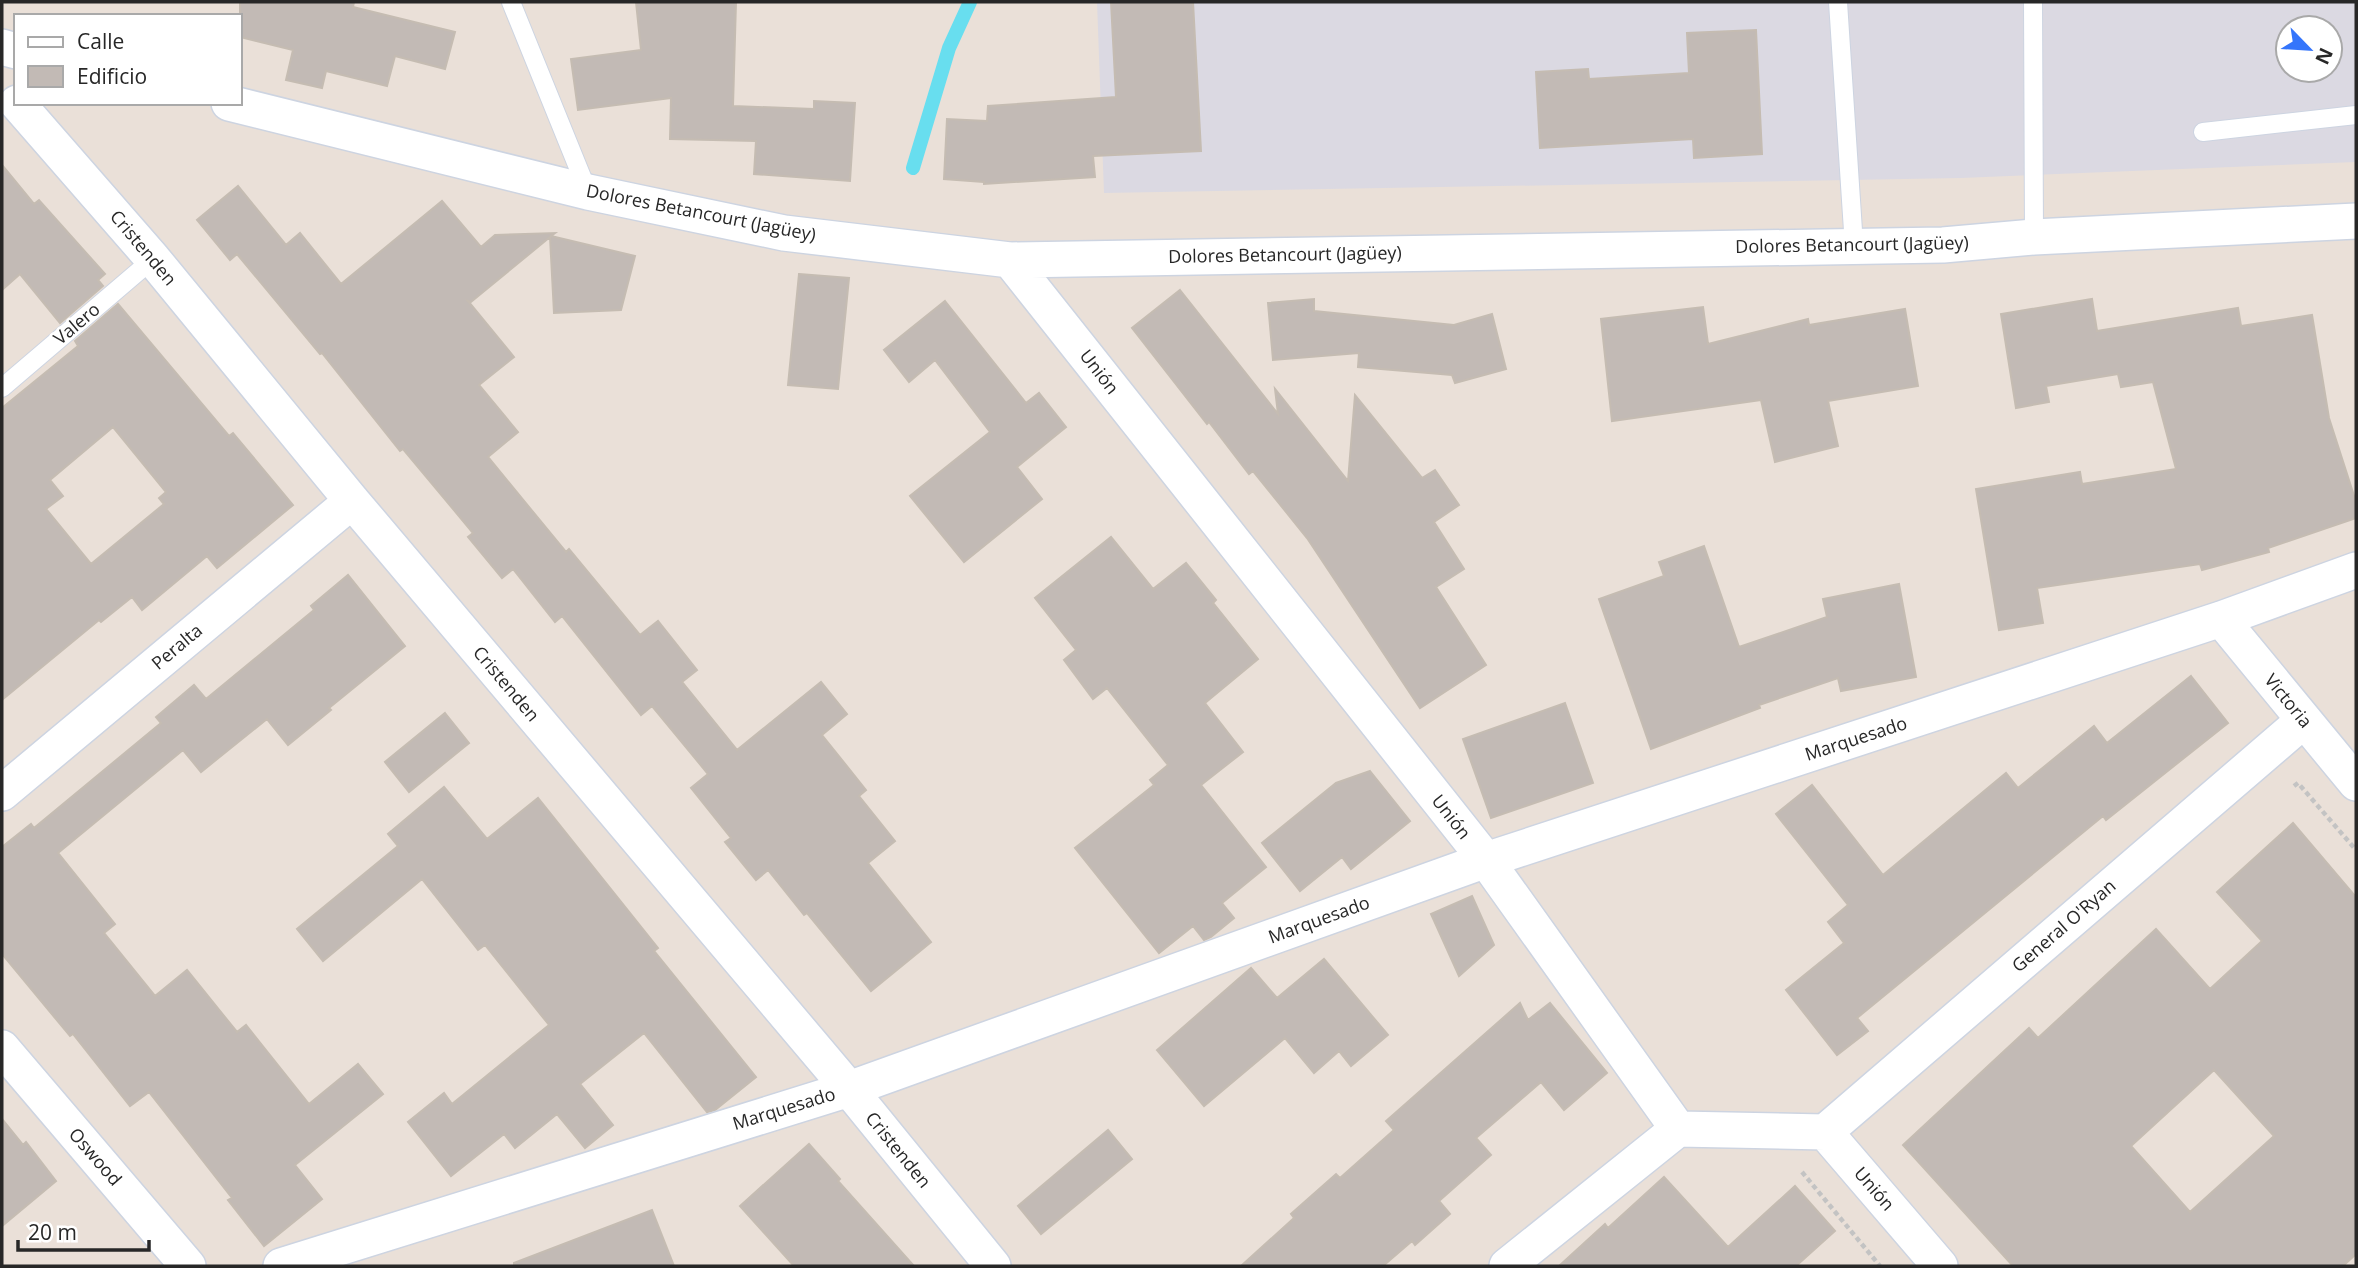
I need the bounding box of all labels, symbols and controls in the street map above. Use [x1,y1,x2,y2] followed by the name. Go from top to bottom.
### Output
[14,14,242,105] legend
[2274,14,2344,84] north arrow
[77,27,124,55] text: Calle
[2309,44,2339,69] text: N
[77,62,147,90] text: Edificio
[584,178,818,246] street label: Dolores Betancourt (Jagüey)
[105,205,182,290] street label: Cristenden
[1735,230,1969,258] street label: Dolores Betancourt (Jagüey)
[1168,240,1402,268] street label: Dolores Betancourt (Jagüey)
[48,297,105,350] street label: Valero
[1075,344,1125,399] street label: Unión
[146,618,207,674] street label: Peralta
[468,641,545,726] street label: Cristenden
[2260,668,2318,732] street label: Victoria
[1802,710,1910,766] street label: Marquesado
[1427,789,1477,844] street label: Unión
[2006,874,2120,977] street label: General O'Ryan
[1265,890,1373,948] street label: Marquesado
[729,1081,838,1135] street label: Marquesado
[861,1106,937,1192] street label: Cristenden
[64,1122,128,1190] street label: Oswood
[1849,1161,1900,1215] street label: Unión
[18,1208,149,1252] scale bar
[28,1218,77,1246] text: 20 m

